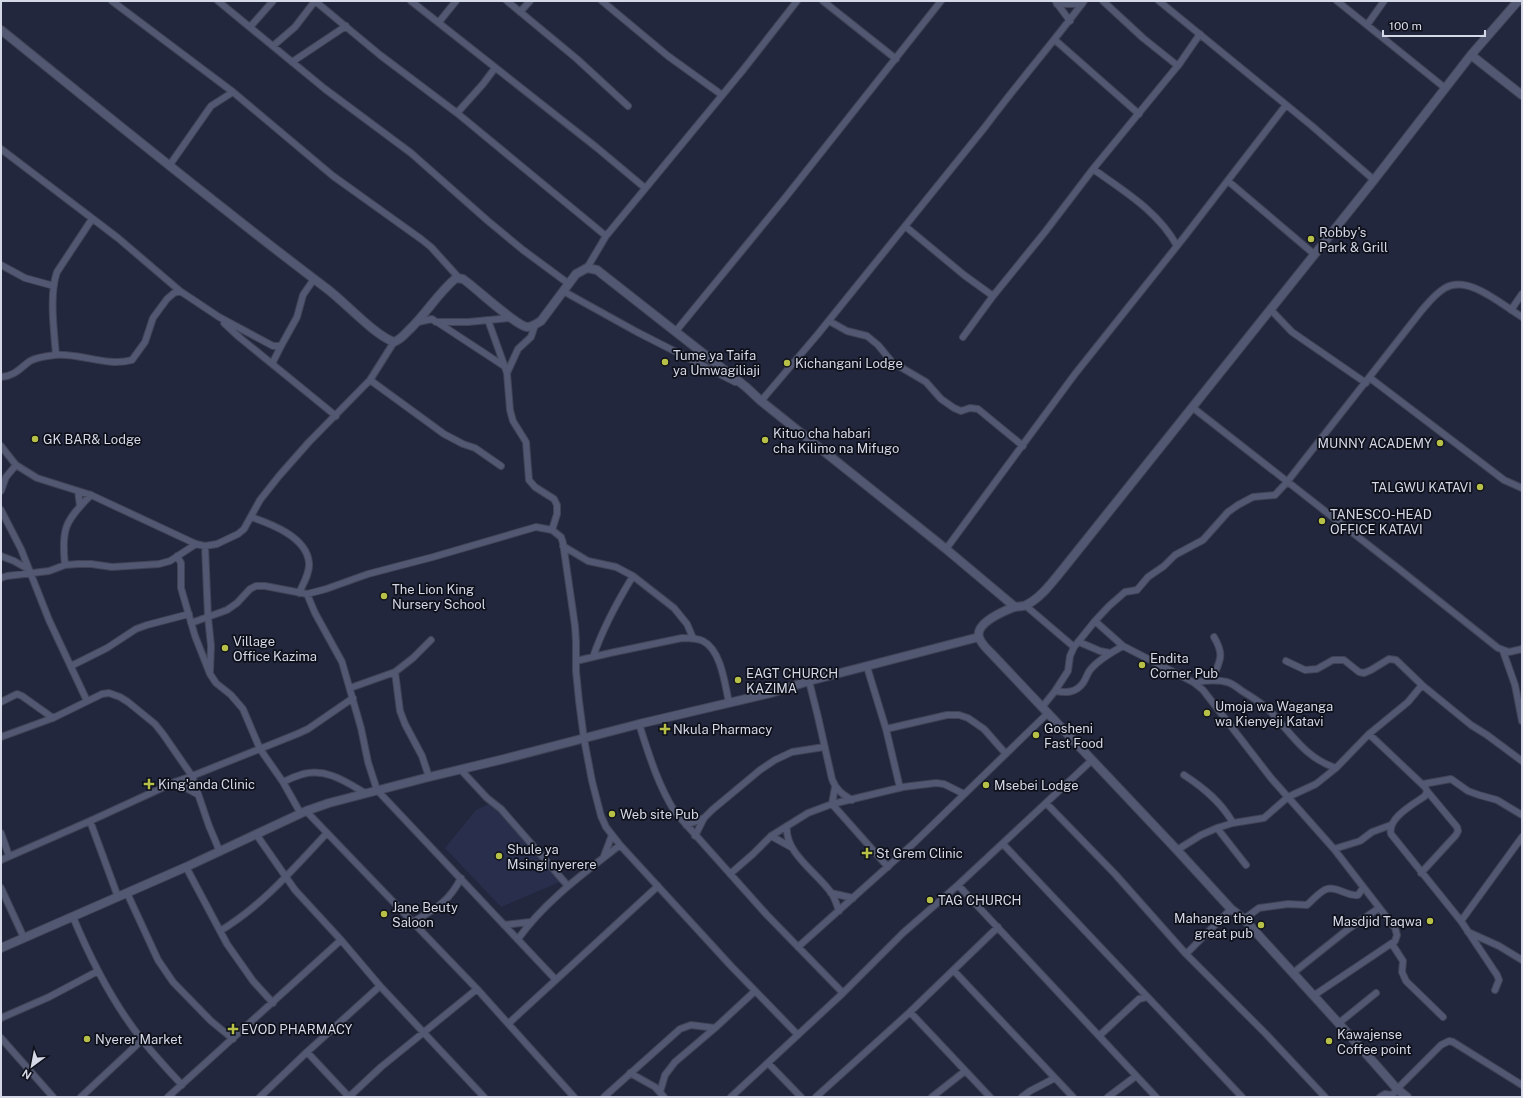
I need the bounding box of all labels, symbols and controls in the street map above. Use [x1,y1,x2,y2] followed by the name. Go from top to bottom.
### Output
[1383,12,1485,38] scale bar
[1389,19,1422,33] text: 100 m
[1319,225,1388,255] place label: Robby's Park & Grill
[1306,234,1316,244] marker: Robby's Park & Grill
[673,348,760,378] place label: Tume ya Taifa ya Umwagiliaji
[795,356,903,371] place label: Kichangani Lodge
[660,357,670,367] marker: Tume ya Taifa ya Umwagiliaji
[782,358,792,368] marker: Kichangani Lodge
[773,426,899,456] place label: Kituo cha habari cha Kilimo na Mifugo
[43,432,141,447] place label: GK BAR& Lodge
[30,434,40,444] marker: GK BAR& Lodge
[760,435,770,445] marker: Kituo cha habari cha Kilimo na Mifugo
[1318,436,1432,451] place label: MUNNY ACADEMY
[1435,438,1445,448] marker: MUNNY ACADEMY
[1371,480,1472,495] place label: TALGWU KATAVI
[1475,482,1485,492] marker: TALGWU KATAVI
[1330,507,1432,537] place label: TANESCO-HEAD OFFICE KATAVI
[1317,516,1327,526] marker: TANESCO-HEAD OFFICE KATAVI
[392,582,486,612] place label: The Lion King Nursery School
[379,591,389,601] marker: The Lion King Nursery School
[233,634,317,664] place label: Village Office Kazima
[220,643,230,653] marker: Village Office Kazima
[1150,651,1218,681] place label: Endita Corner Pub
[1137,660,1147,670] marker: Endita Corner Pub
[746,666,838,696] place label: EAGT CHURCH KAZIMA
[733,675,743,685] marker: EAGT CHURCH KAZIMA
[1215,699,1333,729] place label: Umoja wa Waganga wa Kienyeji Katavi
[1202,708,1212,718] marker: Umoja wa Waganga wa Kienyeji Katavi
[1044,721,1103,751] place label: Gosheni Fast Food
[673,722,772,737] place label: Nkula Pharmacy
[660,724,670,734] marker: Nkula Pharmacy
[1031,730,1041,740] marker: Gosheni Fast Food
[158,777,255,792] place label: King'anda Clinic
[143,778,155,790] marker: King'anda Clinic
[994,778,1079,793] place label: Msebei Lodge
[981,780,991,790] marker: Msebei Lodge
[620,807,699,822] place label: Web site Pub
[607,809,617,819] marker: Web site Pub
[507,842,597,872] place label: Shule ya Msingi nyerere
[876,846,963,861] place label: St Grem Clinic
[861,847,873,859] marker: St Grem Clinic
[494,851,504,861] marker: Shule ya Msingi nyerere
[938,893,1022,908] place label: TAG CHURCH
[925,895,935,905] marker: TAG CHURCH
[392,900,458,930] place label: Jane Beuty Saloon
[379,909,389,919] marker: Jane Beuty Saloon
[1174,911,1253,941] place label: Mahanga the great pub
[1332,914,1422,929] place label: Masdjid Taqwa
[1425,916,1435,926] marker: Masdjid Taqwa
[1256,920,1266,930] marker: Mahanga the great pub
[241,1022,353,1037] place label: EVOD PHARMACY
[228,1024,238,1034] marker: EVOD PHARMACY
[1337,1027,1411,1057] place label: Kawajense Coffee point
[95,1032,182,1047] place label: Nyerer Market
[82,1034,92,1044] marker: Nyerer Market
[1324,1036,1334,1046] marker: Kawajense Coffee point
[12,1046,52,1086] north arrow
[20,1067,34,1082] text: N

